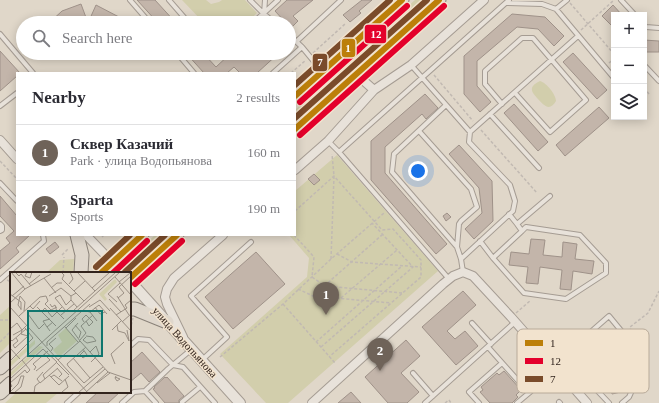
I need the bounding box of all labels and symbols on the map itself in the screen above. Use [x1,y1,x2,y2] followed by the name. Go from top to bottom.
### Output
[364,24,387,44] line badge: 12
[371,28,382,40] text: 12
[341,38,356,58] line badge: 1
[345,42,351,54] text: 1
[312,53,328,72] line badge: 7
[317,56,323,68] text: 7
[408,161,428,181] your location
[10,272,131,393] inset map
[313,282,339,315] pin: 1
[150,304,220,380] street label: улица Водопьянова
[517,329,649,393] legend
[550,337,556,349] text: 1
[367,338,393,371] pin: 2
[550,355,561,367] text: 12
[550,373,556,385] text: 7

